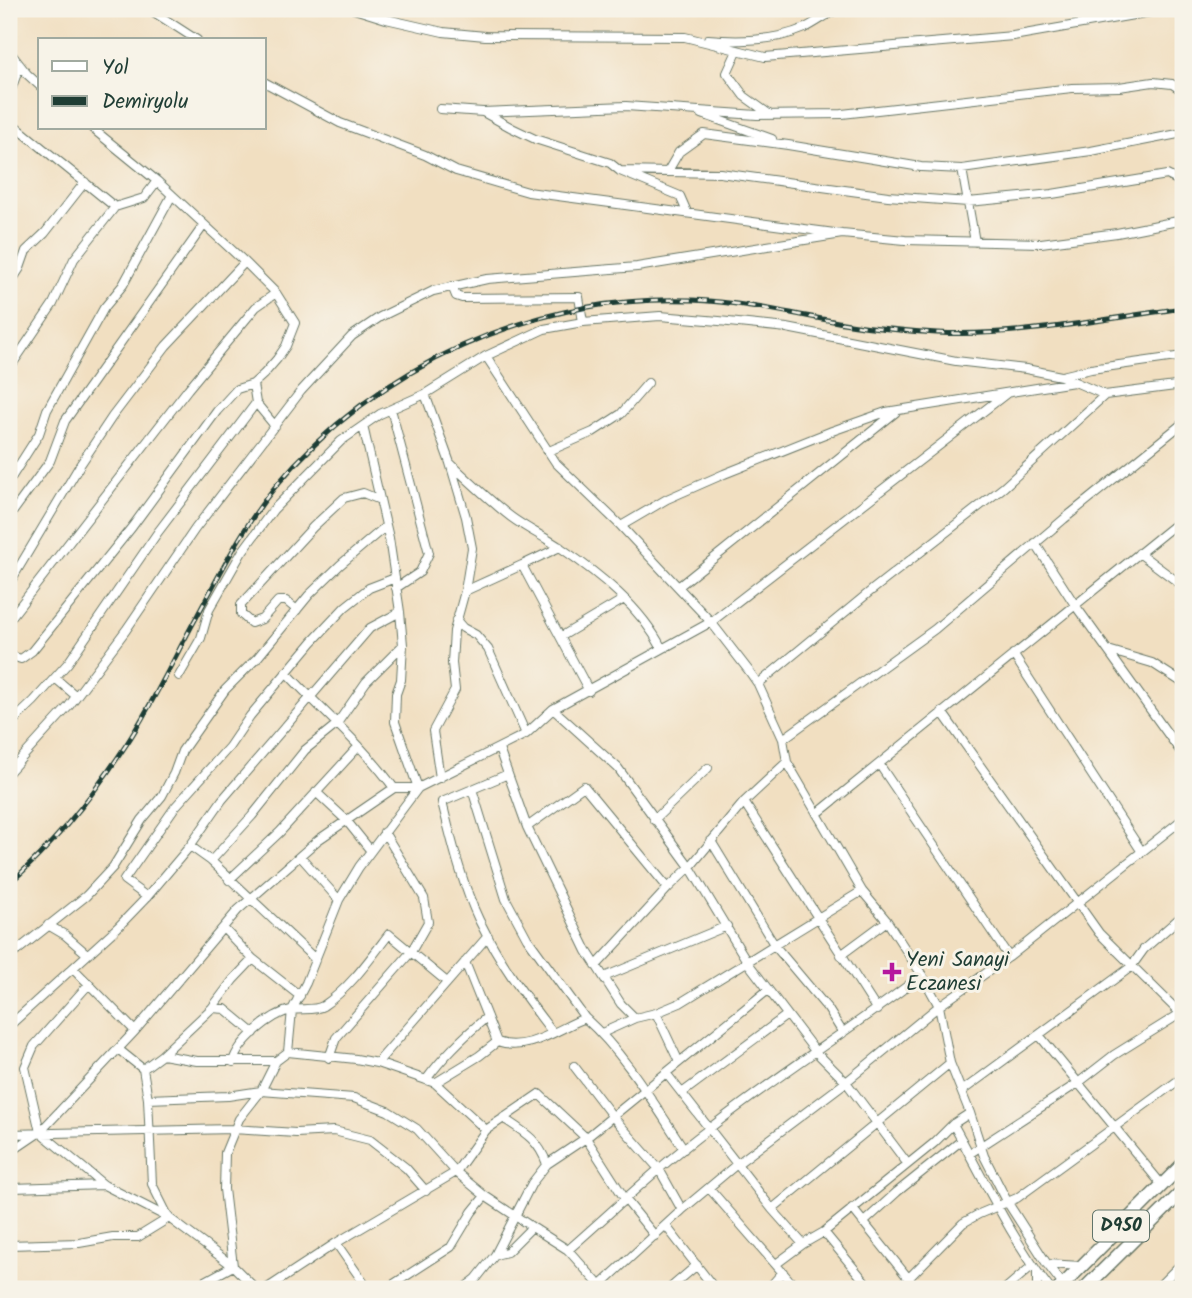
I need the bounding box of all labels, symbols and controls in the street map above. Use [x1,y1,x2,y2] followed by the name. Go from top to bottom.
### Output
[38,38,266,130] legend
[102,52,129,85] text: Yol
[102,86,188,119] text: Demiryolu
[906,944,1010,1001] place label: Yeni Sanayi Eczanesi
[884,964,900,980] marker: Yeni Sanayi Eczanesi
[1093,1210,1149,1242] road number: D950

